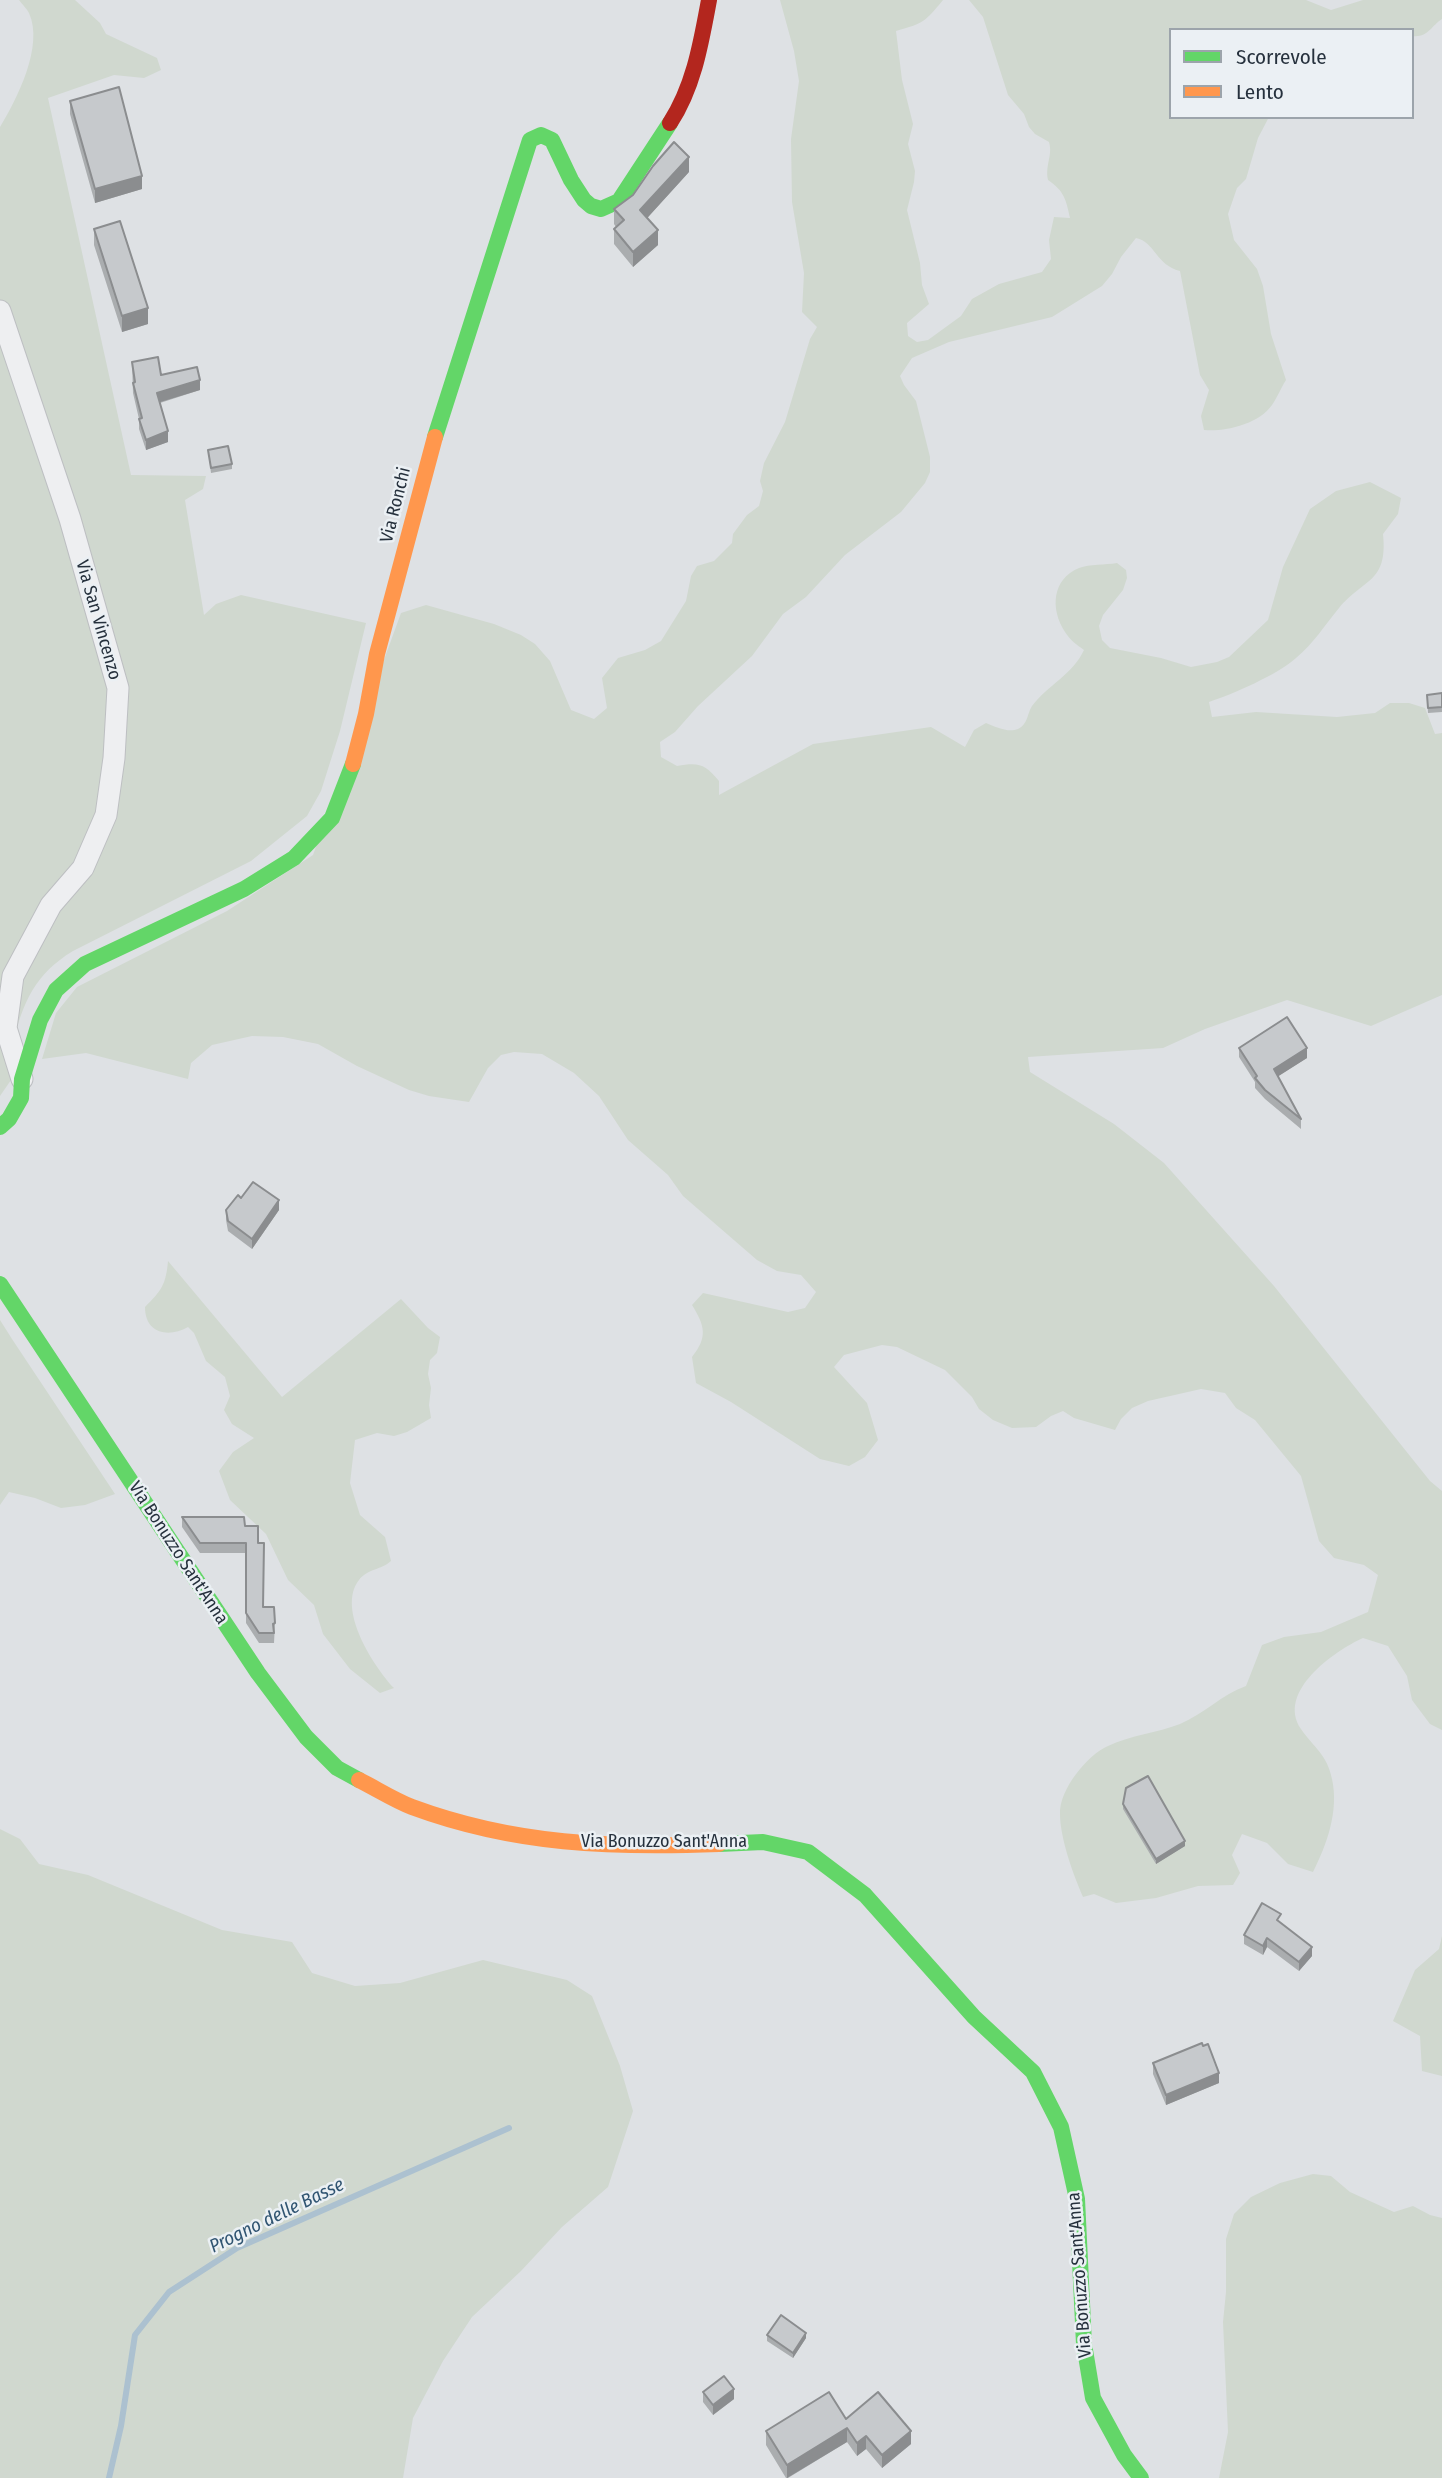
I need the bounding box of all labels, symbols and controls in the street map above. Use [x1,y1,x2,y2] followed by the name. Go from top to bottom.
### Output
[1169,28,1414,119] legend
[1236,44,1327,70] text: Scorrevole
[1236,79,1284,105] text: Lento
[376,465,416,545] street label: Via Ronchi
[71,558,125,682] street label: Via San Vincenzo
[124,1478,232,1628] street label: Via Bonuzzo Sant'Anna
[581,1831,747,1853] street label: Via Bonuzzo Sant'Anna
[206,2174,348,2258] water label: Progno delle Basse
[1063,2191,1097,2359] street label: Via Bonuzzo Sant'Anna

